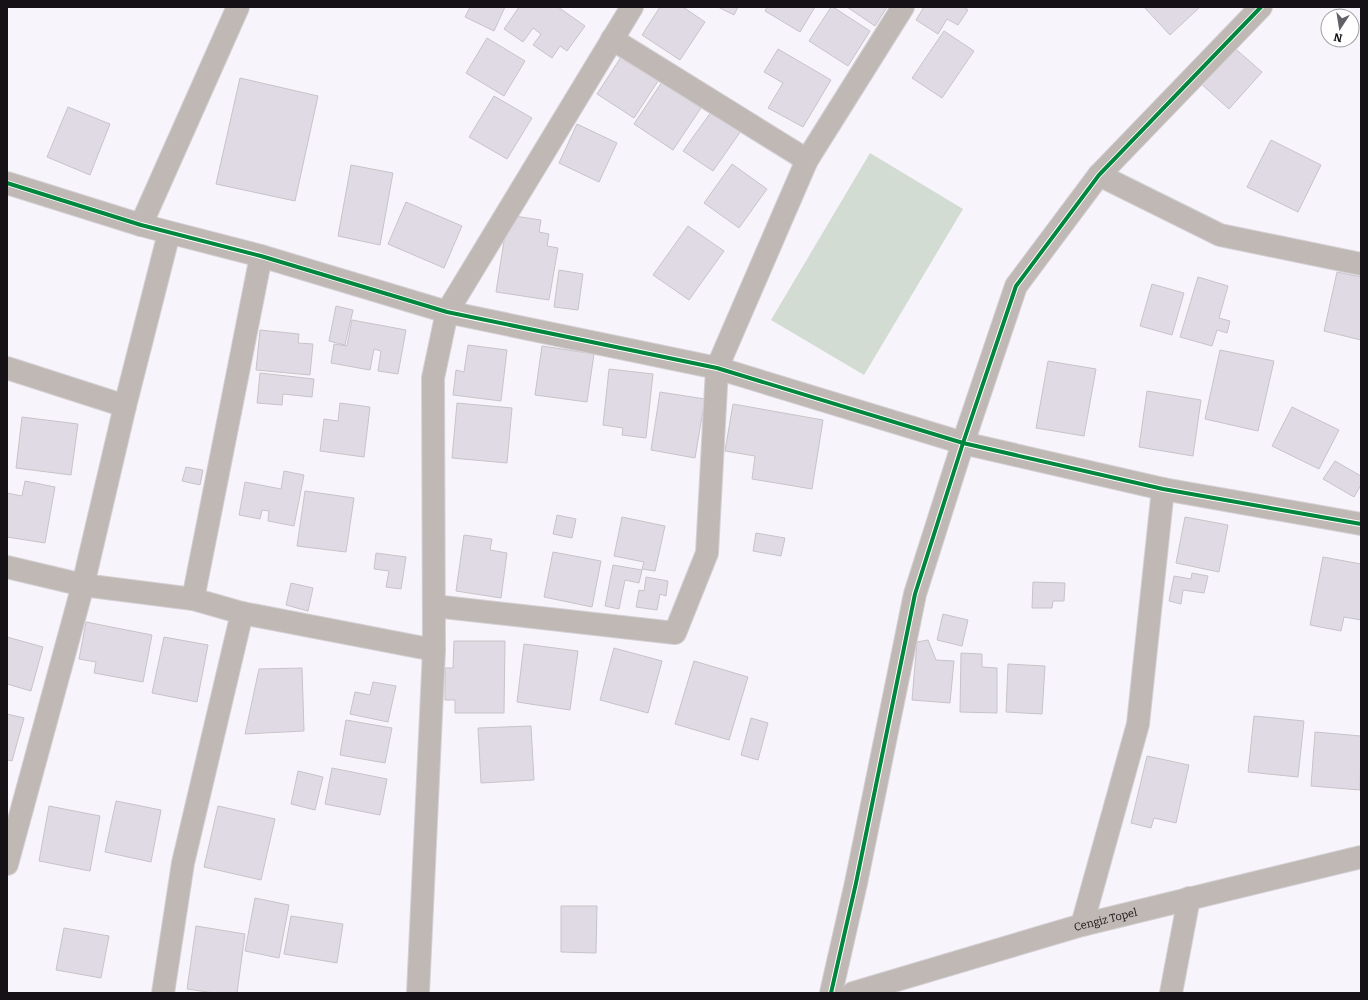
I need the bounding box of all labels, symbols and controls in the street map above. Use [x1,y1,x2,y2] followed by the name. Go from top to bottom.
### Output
[1320,8,1360,48] north arrow
[1332,30,1344,45] text: N
[1072,905,1138,934] street label: Cengiz Topel

